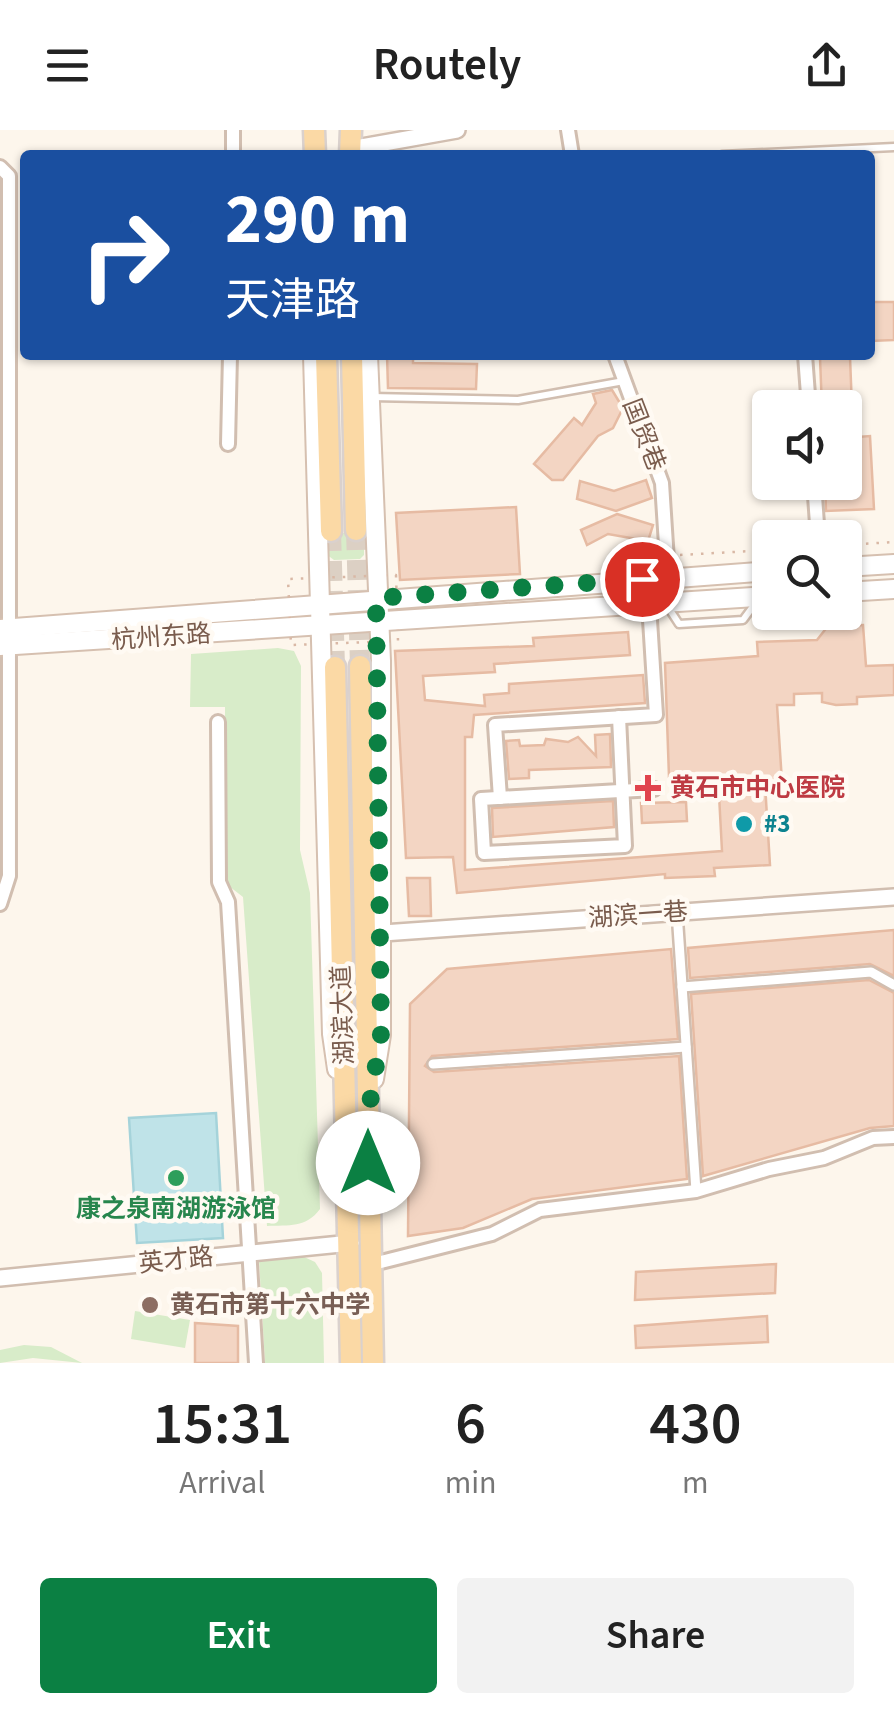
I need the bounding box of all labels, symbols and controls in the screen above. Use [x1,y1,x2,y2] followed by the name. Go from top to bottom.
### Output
[373,33,521,97] text: Routely
[40,38,95,93] icon: menu
[799,38,854,93] icon: share
[225,170,410,270] text: 290 m
[60,190,190,320] icon: right
[225,269,360,333] text: 天津路
[752,390,862,630] map controls
[752,390,862,500] button: sound
[614,394,674,476] street label: 国贸巷
[752,520,862,630] button: search
[600,537,685,622] pin
[615,552,670,607] icon: arrive
[110,616,212,658] street label: 杭州东路
[670,770,845,806] place label: 黄石市中心医院
[635,775,661,801] marker: 黄石市中心医院
[764,806,790,842] place label: #3
[733,813,755,835] marker: #3
[587,894,689,936] street label: 湖滨一巷
[323,964,363,1066] street label: 湖滨大道
[316,1111,420,1215] position arrow
[165,1167,187,1189] marker: 康之泉南湖游泳馆
[76,1191,276,1227] place label: 康之泉南湖游泳馆
[137,1238,215,1282] street label: 英才路
[170,1287,370,1323] place label: 黄石市第十六中学
[139,1294,161,1316] marker: 黄石市第十六中学
[153,1382,292,1467] text: 15:31
[455,1382,486,1467] text: 6
[649,1382,741,1467] text: 430
[179,1460,265,1506] text: Arrival
[445,1460,497,1506] text: min
[682,1460,709,1506] text: m
[40,1578,437,1693] button: Exit
[457,1578,854,1693] button: Share

